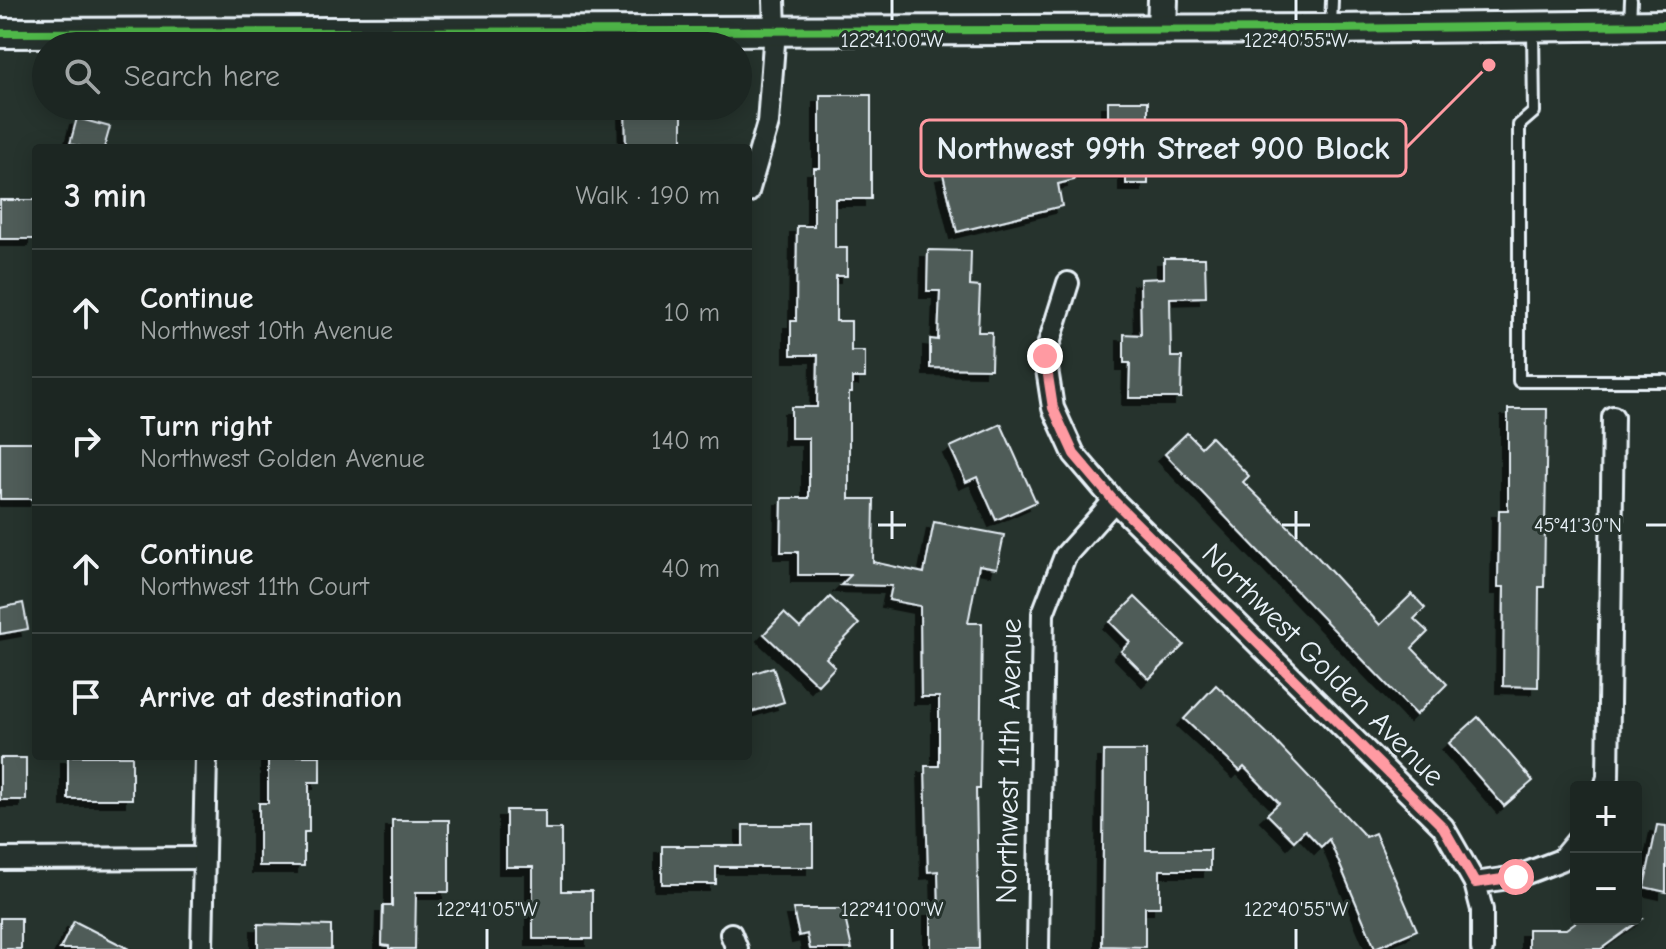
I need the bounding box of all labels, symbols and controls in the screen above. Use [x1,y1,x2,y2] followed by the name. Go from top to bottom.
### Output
[841,29,944,52] text: 122°41'00"W
[1244,29,1349,52] text: 122°40'55"W
[32,32,752,120] search box
[60,54,104,98] icon: search
[124,59,280,94] text: Search here
[921,120,1406,176] callout: Northwest 99th Street 900 Block
[936,130,1390,167] text: Northwest 99th Street 900 Block
[64,176,147,216] text: 3 min
[575,181,720,211] text: Walk · 190 m
[140,281,254,316] text: Continue
[64,291,108,335] icon: ahead
[664,298,720,328] text: 10 m
[140,316,393,346] text: Northwest 10th Avenue
[1027,338,1063,374] route end
[140,409,272,444] text: Turn right
[64,419,108,463] icon: right
[651,426,720,456] text: 140 m
[140,444,425,474] text: Northwest Golden Avenue
[1534,514,1622,537] text: 45°41'30"N
[1194,536,1452,794] street label: Northwest Golden Avenue
[140,537,254,572] text: Continue
[64,547,108,591] icon: ahead
[661,554,720,584] text: 40 m
[140,572,369,602] text: Northwest 11th Court
[989,618,1029,904] street label: Northwest 11th Avenue
[64,675,108,719] icon: arrive
[140,680,402,715] text: Arrive at destination
[1570,781,1642,925] map controls
[1570,781,1642,853] button: +
[1570,853,1642,925] button: −
[1498,859,1534,895] route start
[436,898,538,921] text: 122°41'05"W
[841,898,944,921] text: 122°41'00"W
[1244,898,1349,921] text: 122°40'55"W

